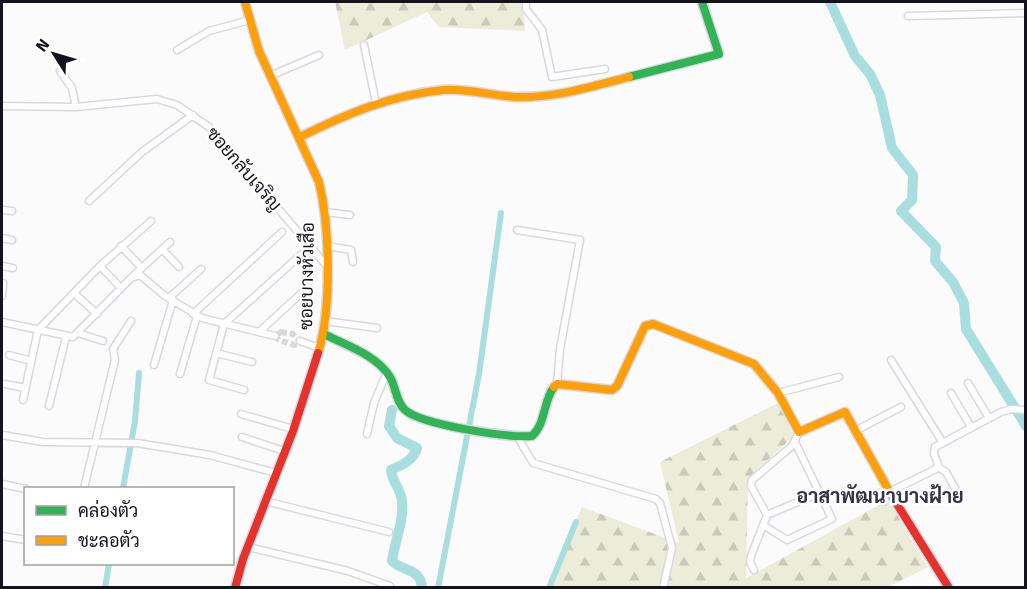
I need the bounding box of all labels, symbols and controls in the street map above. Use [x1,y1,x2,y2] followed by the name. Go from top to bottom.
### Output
[24,24,84,84] north arrow
[31,35,54,56] text: N
[202,123,286,215] street label: ซอยกลับเจริญ
[294,222,319,330] street label: ซอยบางหัวเสือ
[796,483,964,509] district label: อาสาพัฒนาบางฝ้าย
[24,487,234,565] legend
[78,499,138,522] text: คล่องตัว
[78,530,140,552] text: ชะลอตัว

